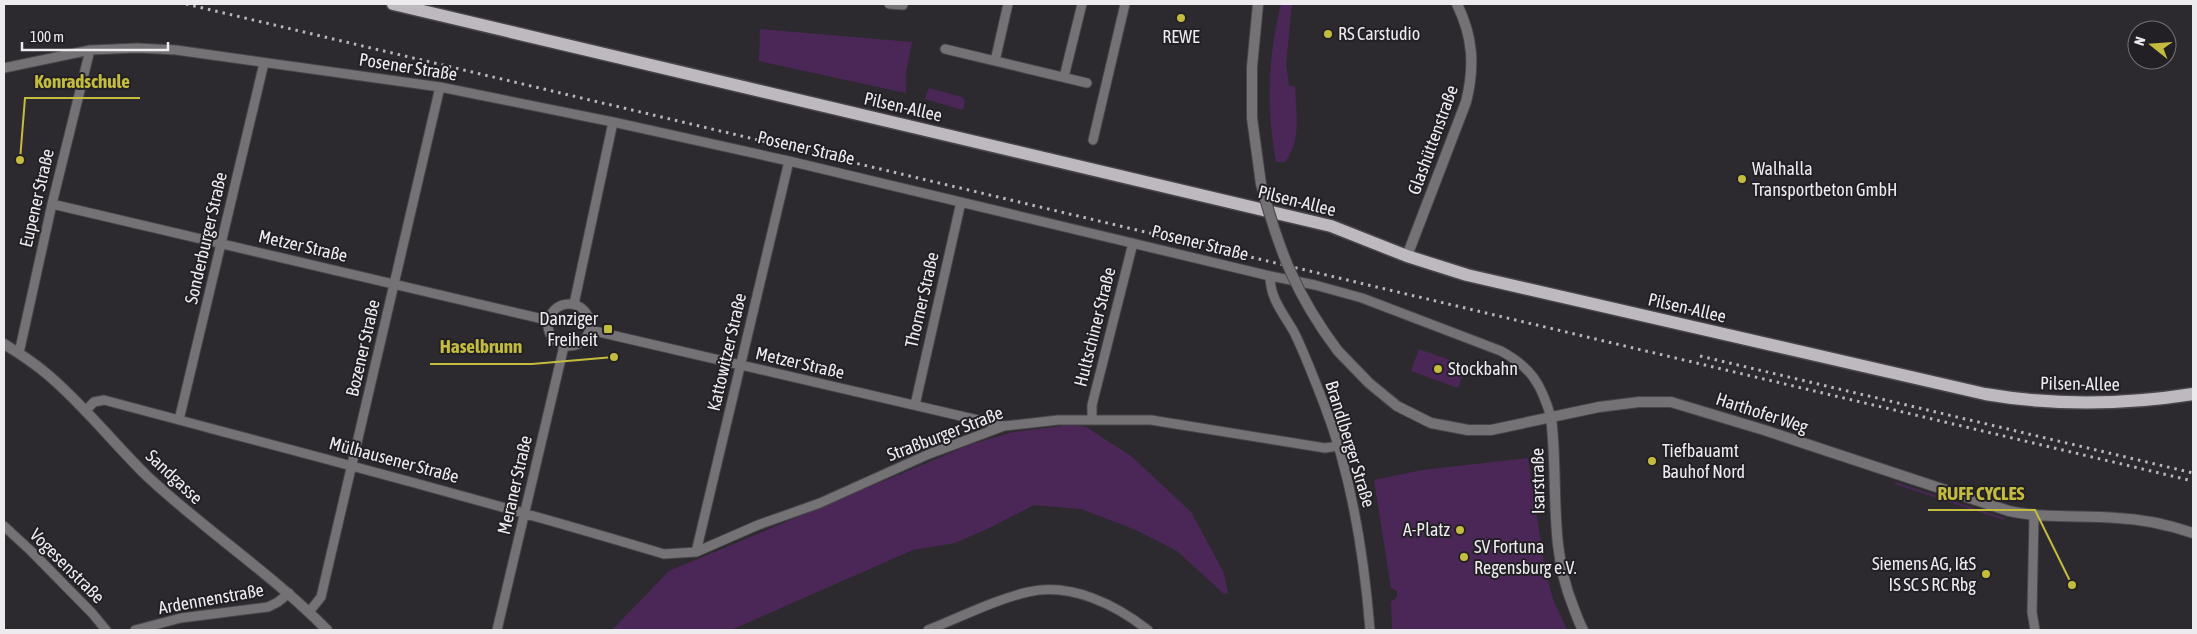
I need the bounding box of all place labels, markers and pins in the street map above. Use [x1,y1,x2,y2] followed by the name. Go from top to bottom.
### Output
[1175,12,1187,24] marker: REWE
[1338,23,1420,44] place label: RS Carstudio
[1162,26,1200,47] place label: REWE
[1322,28,1334,40] marker: RS Carstudio
[25,64,140,98] callout: Konradschule
[1752,158,1897,200] place label: Walhalla Transportbeton GmbH
[1736,173,1748,185] marker: Walhalla Transportbeton GmbH
[539,308,599,350] place label: Danziger Freiheit
[602,323,614,335] marker: Danziger Freiheit
[430,330,532,364] callout: Haselbrunn
[1448,358,1518,379] place label: Stockbahn
[1432,363,1444,375] marker: Stockbahn
[1662,440,1745,482] place label: Tiefbauamt Bauhof Nord
[1646,455,1658,467] marker: Tiefbauamt Bauhof Nord
[1928,476,2035,510] callout: RUFF CYCLES
[1403,519,1451,540] place label: A-Platz
[1454,524,1466,536] marker: A-Platz
[1474,536,1577,578] place label: SV Fortuna Regensburg e.V.
[1458,551,1470,563] marker: SV Fortuna Regensburg e.V.
[1872,553,1976,595] place label: Siemens AG, I&S IS SC S RC Rbg
[1980,568,1992,580] marker: Siemens AG, I&S IS SC S RC Rbg

